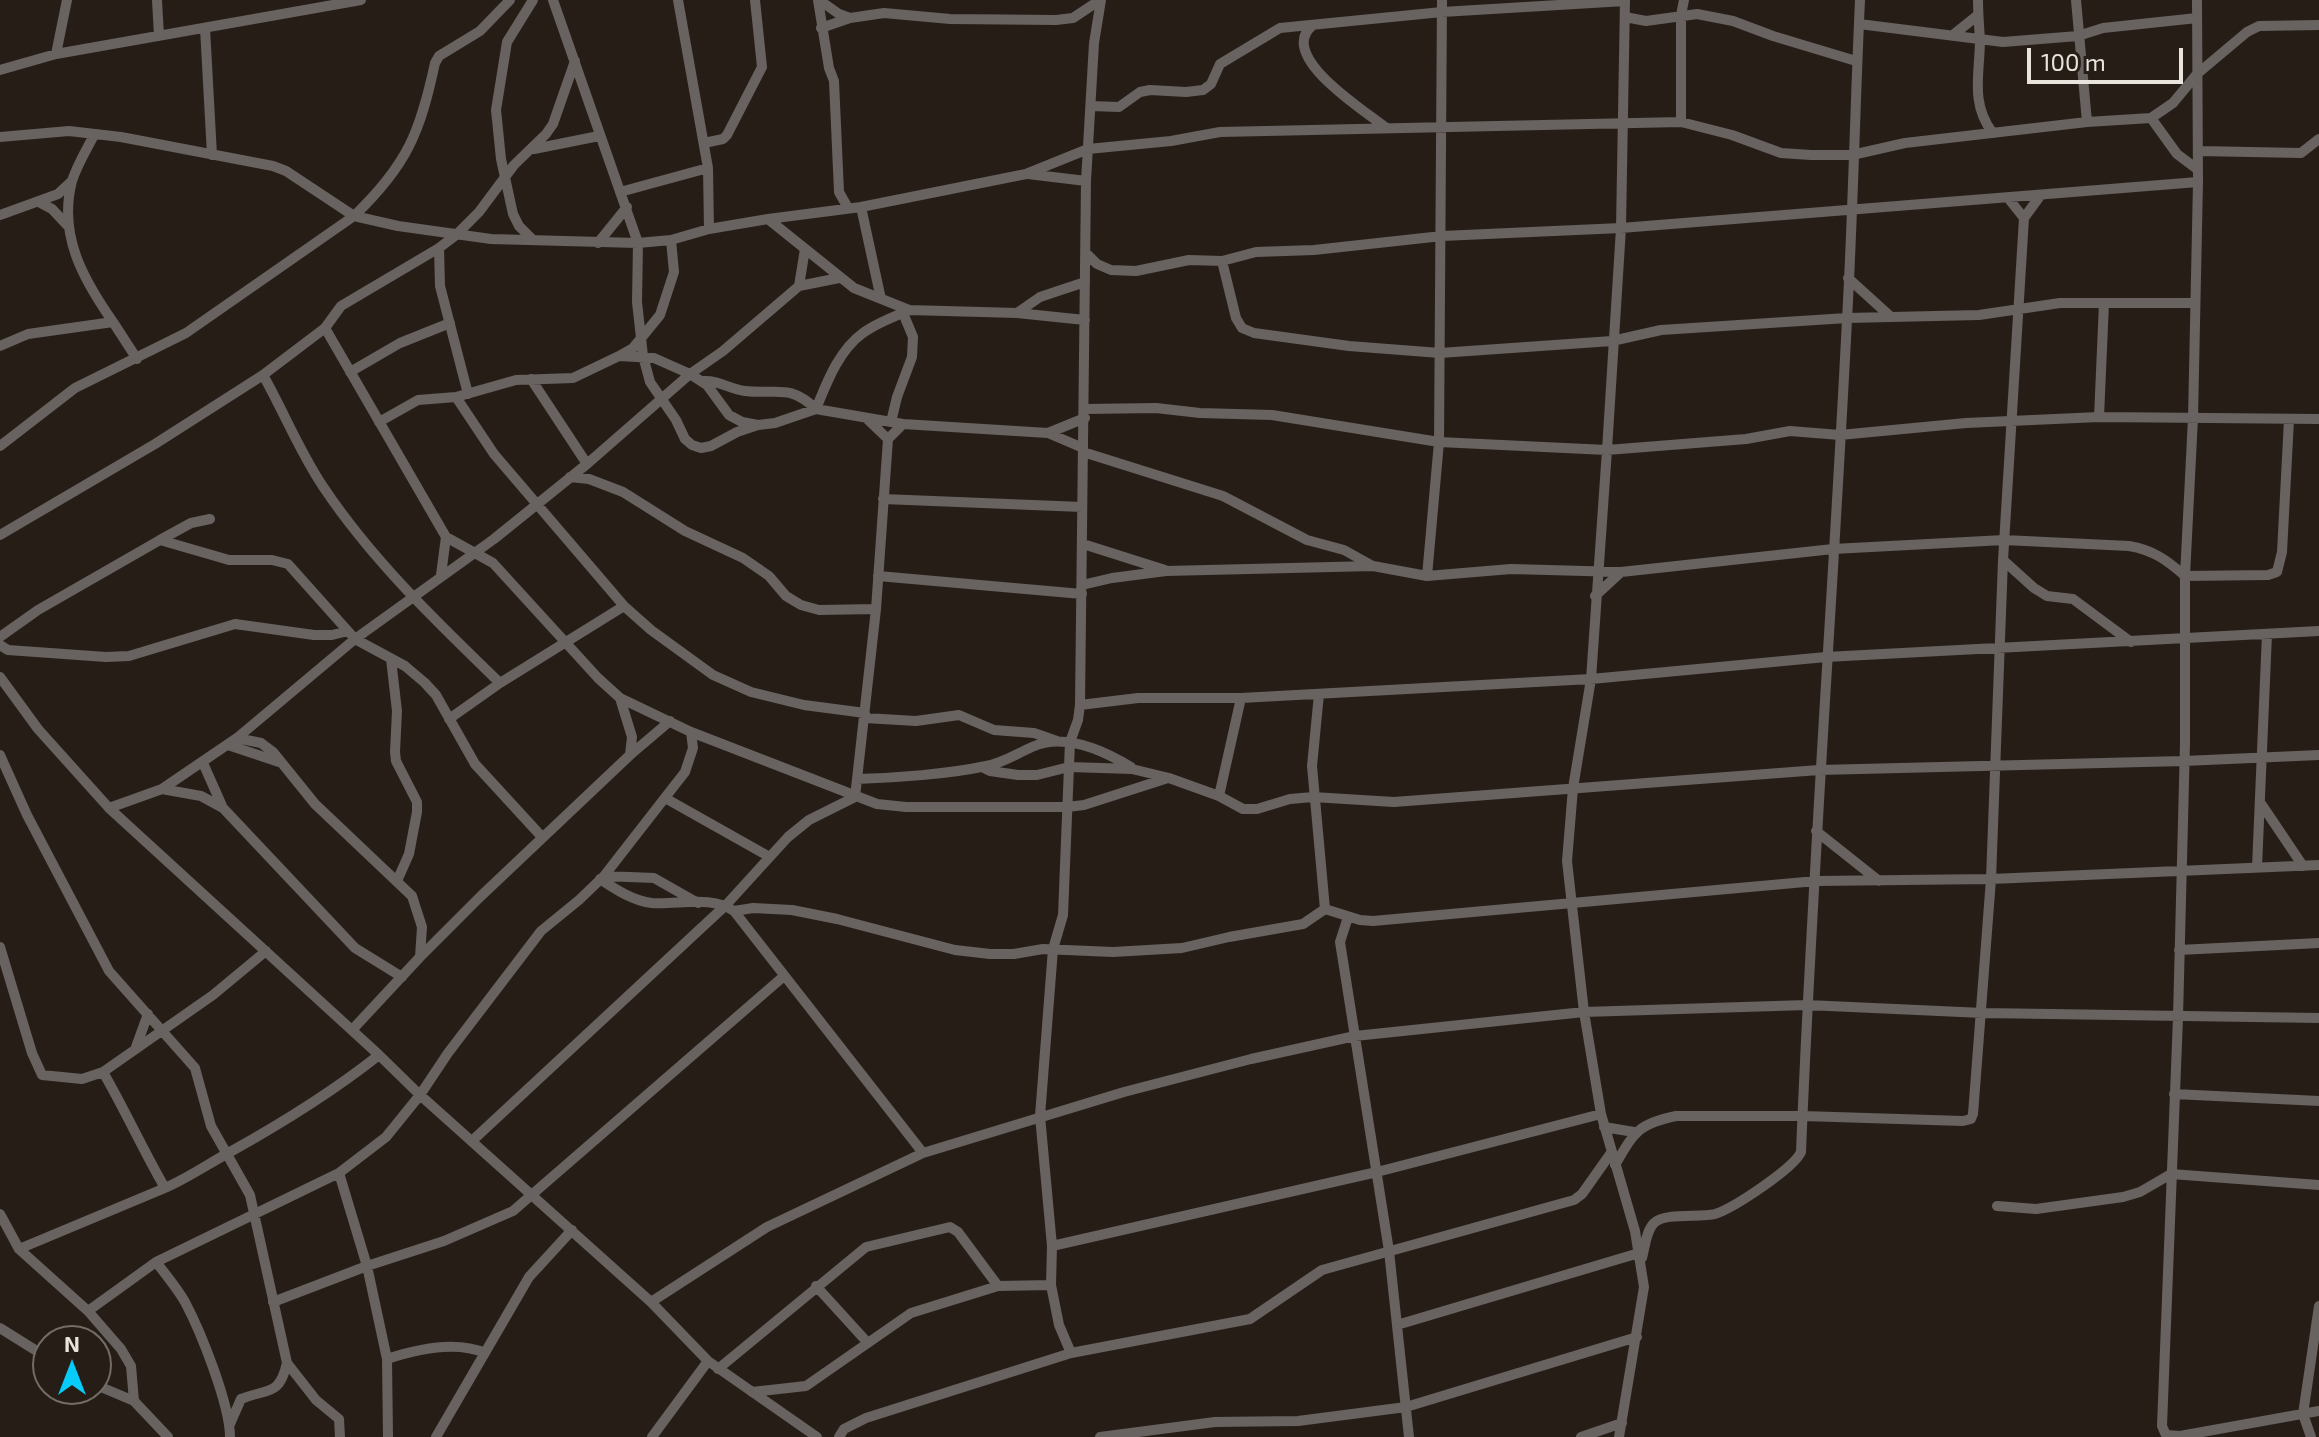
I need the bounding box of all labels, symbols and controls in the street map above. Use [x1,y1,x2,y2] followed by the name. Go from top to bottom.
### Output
[2031,32,2187,82] scale bar
[2041,47,2106,76] text: 100 m
[32,1325,112,1405] north arrow
[64,1330,80,1356] text: N

